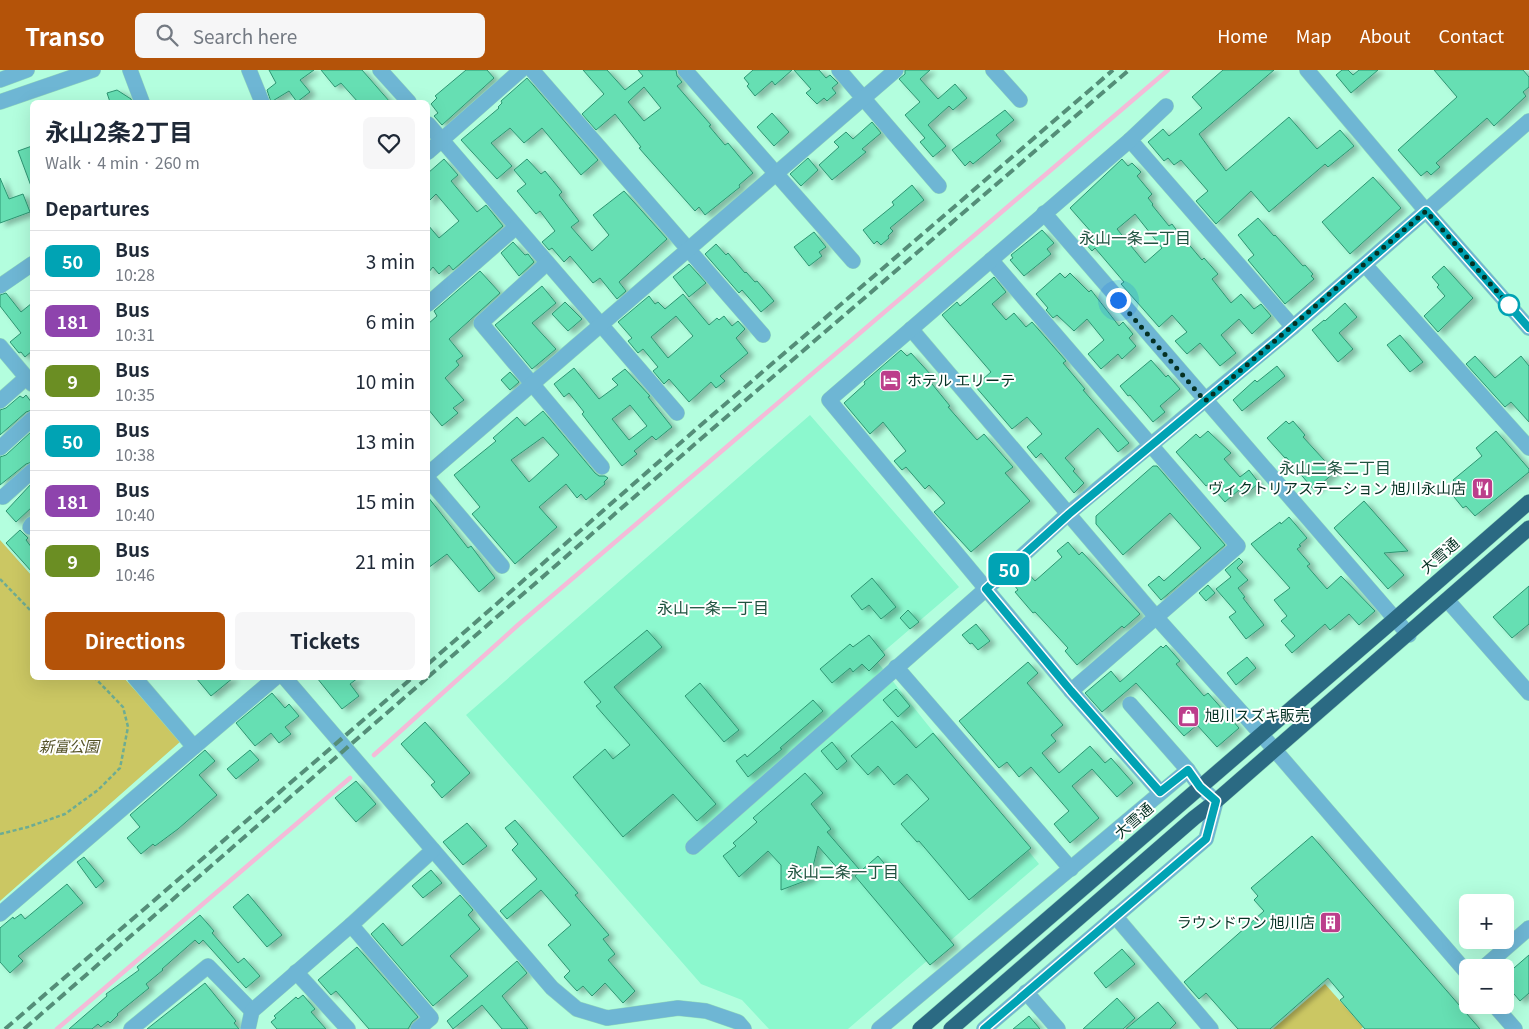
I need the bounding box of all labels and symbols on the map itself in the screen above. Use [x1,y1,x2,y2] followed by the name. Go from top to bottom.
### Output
[1079,225,1191,249] district label: 永山一条二丁目
[1106,288,1131,313] your location
[1498,294,1520,316] unlabelled marker
[879,369,903,393] hotel icon: ホテル エリーテ
[907,369,1015,390] place label: ホテル エリーテ
[1279,455,1391,479] district label: 永山二条二丁目
[1208,477,1466,498] place label: ヴィクトリアステーション 旭川永山店
[1470,477,1494,501] restaurant icon: ヴィクトリアステーション 旭川永山店
[1415,532,1463,578] street label: 大雪通
[986,553,1032,585] line badge: 50
[657,595,769,619] district label: 永山一条一丁目
[1177,704,1201,728] shop icon: 旭川スズキ販売
[1205,704,1310,725] place label: 旭川スズキ販売
[39,735,101,756] park label: 新富公園
[1109,797,1157,843] street label: 大雪通
[787,859,899,883] district label: 永山二条一丁目
[1177,911,1315,932] place label: ラウンドワン 旭川店
[1319,911,1343,935] building icon: ラウンドワン 旭川店

